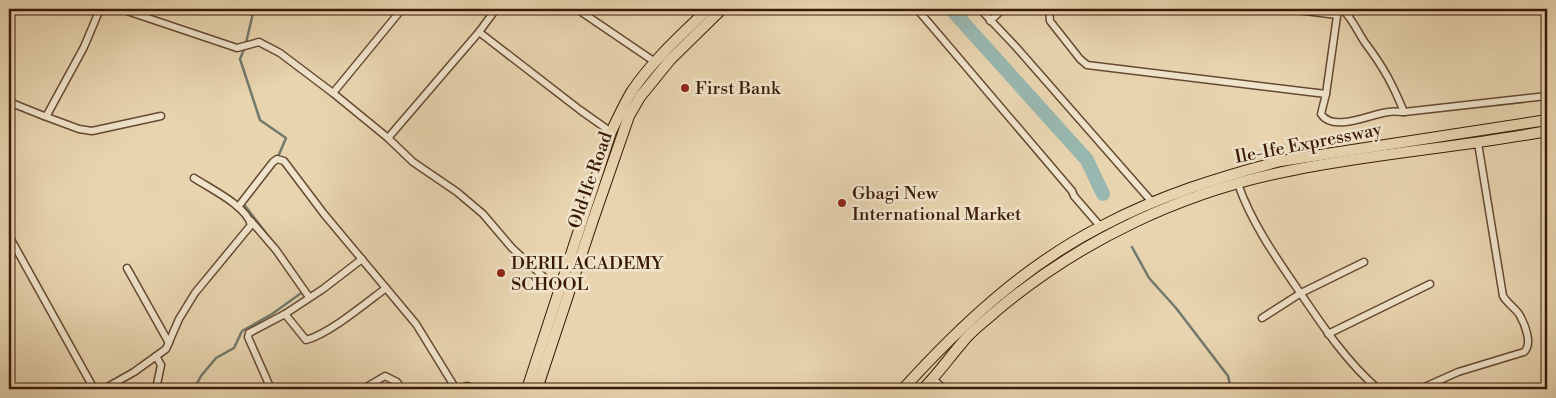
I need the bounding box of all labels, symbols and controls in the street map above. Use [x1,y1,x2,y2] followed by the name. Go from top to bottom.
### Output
[695,77,782,100] place label: First Bank
[679,82,691,94] marker: First Bank
[1233,118,1384,169] street label: Ile-Ife Expressway
[563,128,618,232] street label: Old Ife Road
[852,182,1022,226] place label: Gbagi New International Market
[836,197,848,209] marker: Gbagi New International Market
[511,252,664,296] place label: DERIL ACADEMY SCHOOL
[495,267,507,279] marker: DERIL ACADEMY SCHOOL

